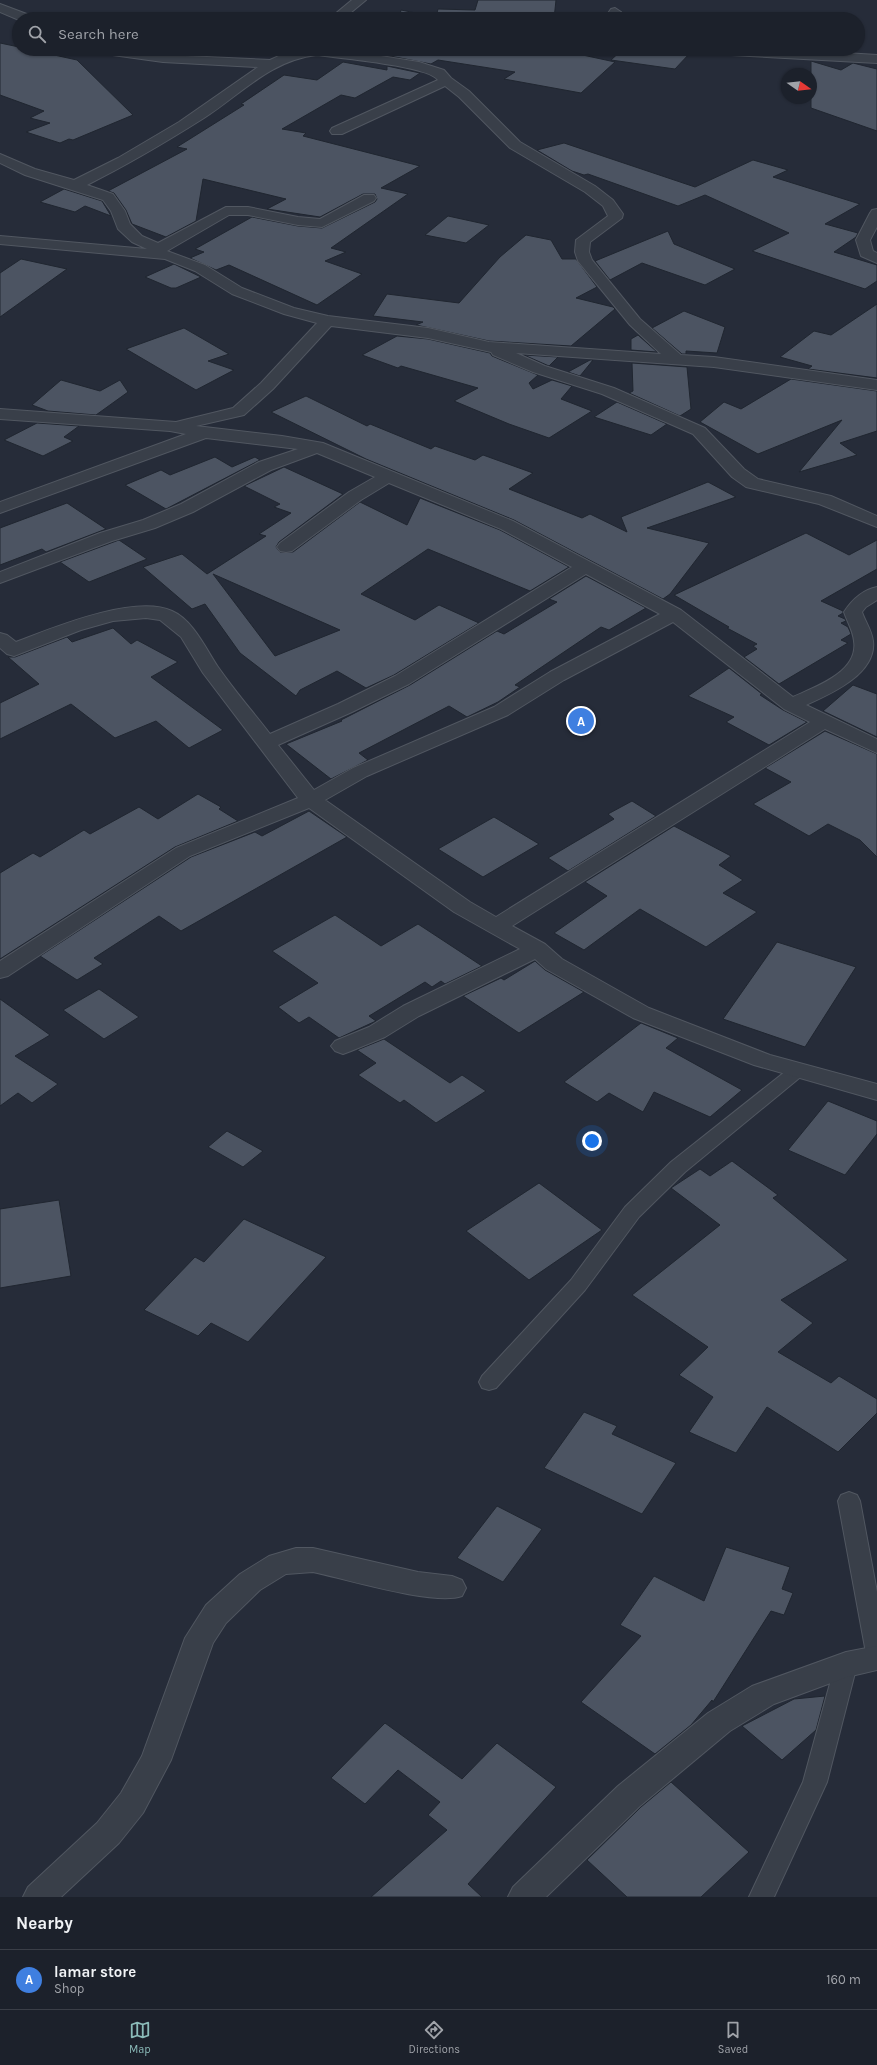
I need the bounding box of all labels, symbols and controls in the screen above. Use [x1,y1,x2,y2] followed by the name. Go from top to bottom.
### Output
[12,12,865,56] search box
[26,23,48,45] icon: search
[58,25,139,43] text: Search here
[781,68,817,104] north arrow
[568,706,594,736] pin: A
[582,1131,602,1151] your location
[16,1913,73,1933] text: Nearby
[54,1963,136,1981] text: lamar store
[25,1972,33,1987] text: A
[826,1972,861,1987] text: 160 m
[54,1981,84,1996] text: Shop
[129,2019,151,2056] tab: Map
[408,2019,460,2056] tab: Directions
[718,2019,748,2056] tab: Saved

